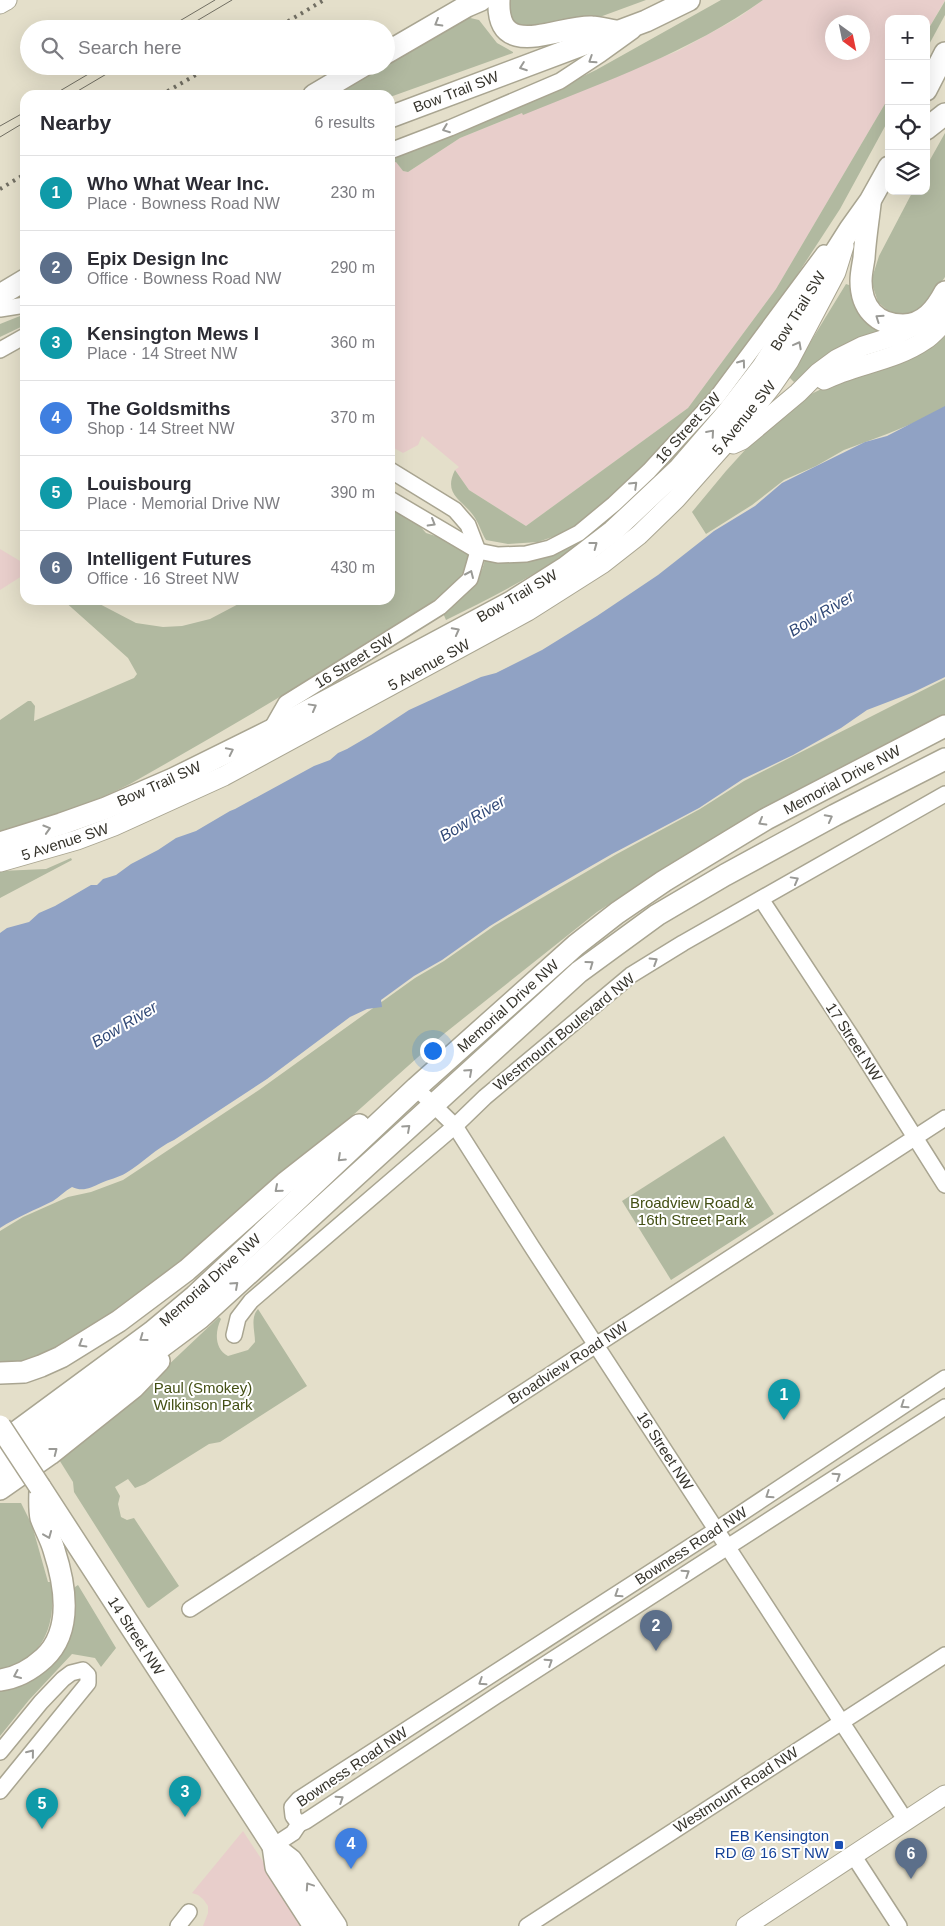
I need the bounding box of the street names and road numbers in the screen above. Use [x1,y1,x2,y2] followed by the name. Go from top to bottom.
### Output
[411,67,502,116] street label: Bow Trail SW
[767,267,829,353] street label: Bow Trail SW
[708,376,779,458] street label: 5 Avenue SW
[651,388,724,466] street label: 16 Street SW
[474,565,561,625] street label: Bow Trail SW
[311,629,397,691] street label: 16 Street SW
[385,635,473,694] street label: 5 Avenue SW
[780,741,904,818] street label: Memorial Drive NW
[114,757,204,810] street label: Bow Trail SW
[19,819,111,864] street label: 5 Avenue SW
[454,955,562,1055] street label: Memorial Drive NW
[490,969,638,1094] street label: Westmount Boulevard NW
[823,999,887,1085] street label: 17 Street NW
[156,1229,264,1329] street label: Memorial Drive NW
[505,1317,631,1408] street label: Broadview Road NW
[634,1408,698,1494] street label: 16 Street NW
[632,1503,751,1588] street label: Bowness Road NW
[105,1593,169,1679] street label: 14 Street NW
[293,1723,411,1810] street label: Bowness Road NW
[670,1743,802,1836] street label: Westmount Road NW

